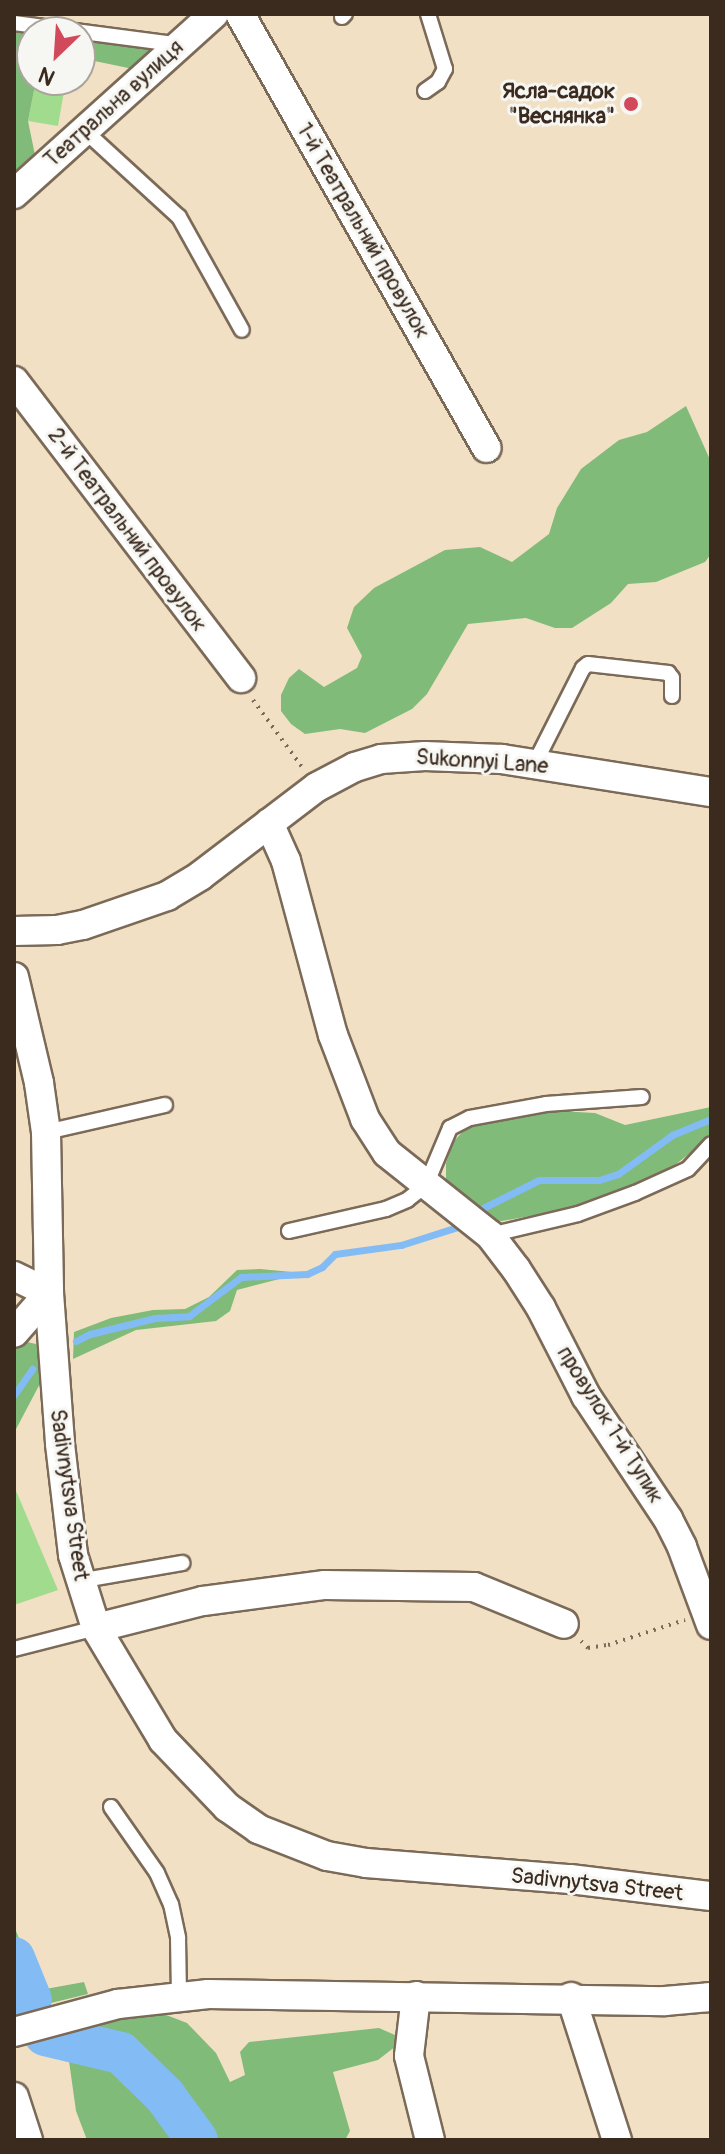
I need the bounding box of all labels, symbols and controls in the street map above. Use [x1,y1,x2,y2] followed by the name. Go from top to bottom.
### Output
[16,16,96,96] north arrow
[39,35,189,173] street label: Театральна вулиця
[34,60,59,92] text: N
[502,78,615,130] place label: Ясла-садок "Веснянка"
[622,95,640,113] marker: Ясла-садок "Веснянка"
[290,119,436,343] street label: 1-й Театральний провулок
[42,423,212,637] street label: 2-й Театральний провулок
[415,744,549,780] street label: Sukonnyi Lane
[551,1342,669,1508] street label: провулок 1-й Тупик
[44,1408,94,1582] street label: Sadivnytsva Street
[510,1863,684,1907] street label: Sadivnytsva Street

